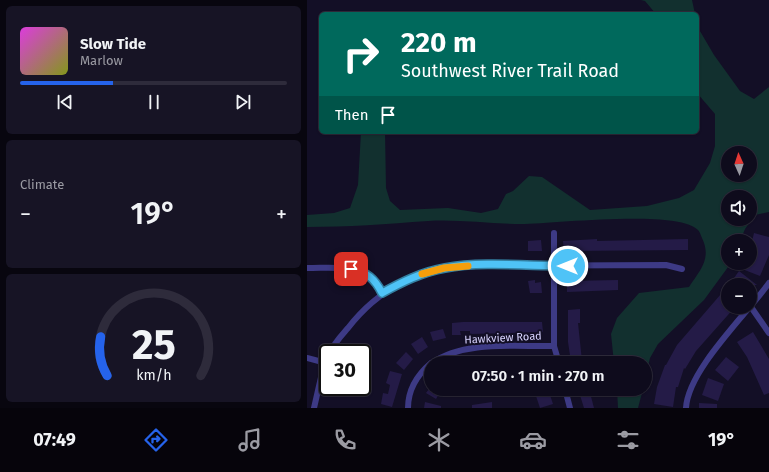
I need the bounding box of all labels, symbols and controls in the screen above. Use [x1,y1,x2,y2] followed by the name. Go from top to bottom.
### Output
[401,26,477,59] text: 220 m
[335,28,387,80] icon: right
[80,35,146,53] text: Slow Tide
[80,53,123,68] text: Marlow
[401,60,619,82] text: Southwest River Trail Road
[54,91,76,113] icon: previous
[143,91,165,113] icon: pause
[232,91,254,113] icon: next
[377,104,399,126] icon: arrive
[335,106,369,124] text: Then
[721,146,757,182] north arrow
[721,146,757,314] map controls
[20,177,64,192] text: Climate
[721,190,757,226] button: sound
[131,196,176,232] text: 19°
[20,201,31,228] text: −
[276,201,287,228] text: +
[721,234,757,270] button: +
[547,245,589,287] position arrow
[334,252,368,286] pin
[340,258,362,280] icon: arrive
[721,278,757,314] button: −
[132,320,175,370] text: 25
[464,329,542,347] street label: Hawkview Road
[319,344,371,396] speed limit sign: 30
[136,367,171,384] text: km/h
[472,367,604,385] text: 07:50 · 1 min · 270 m
[142,426,170,454] icon: directions
[236,426,264,454] icon: music
[331,426,359,454] icon: phone
[425,426,453,454] icon: climate
[519,426,547,454] icon: car
[614,426,642,454] icon: filters
[33,429,76,451] text: 07:49
[708,429,736,451] text: 19°

